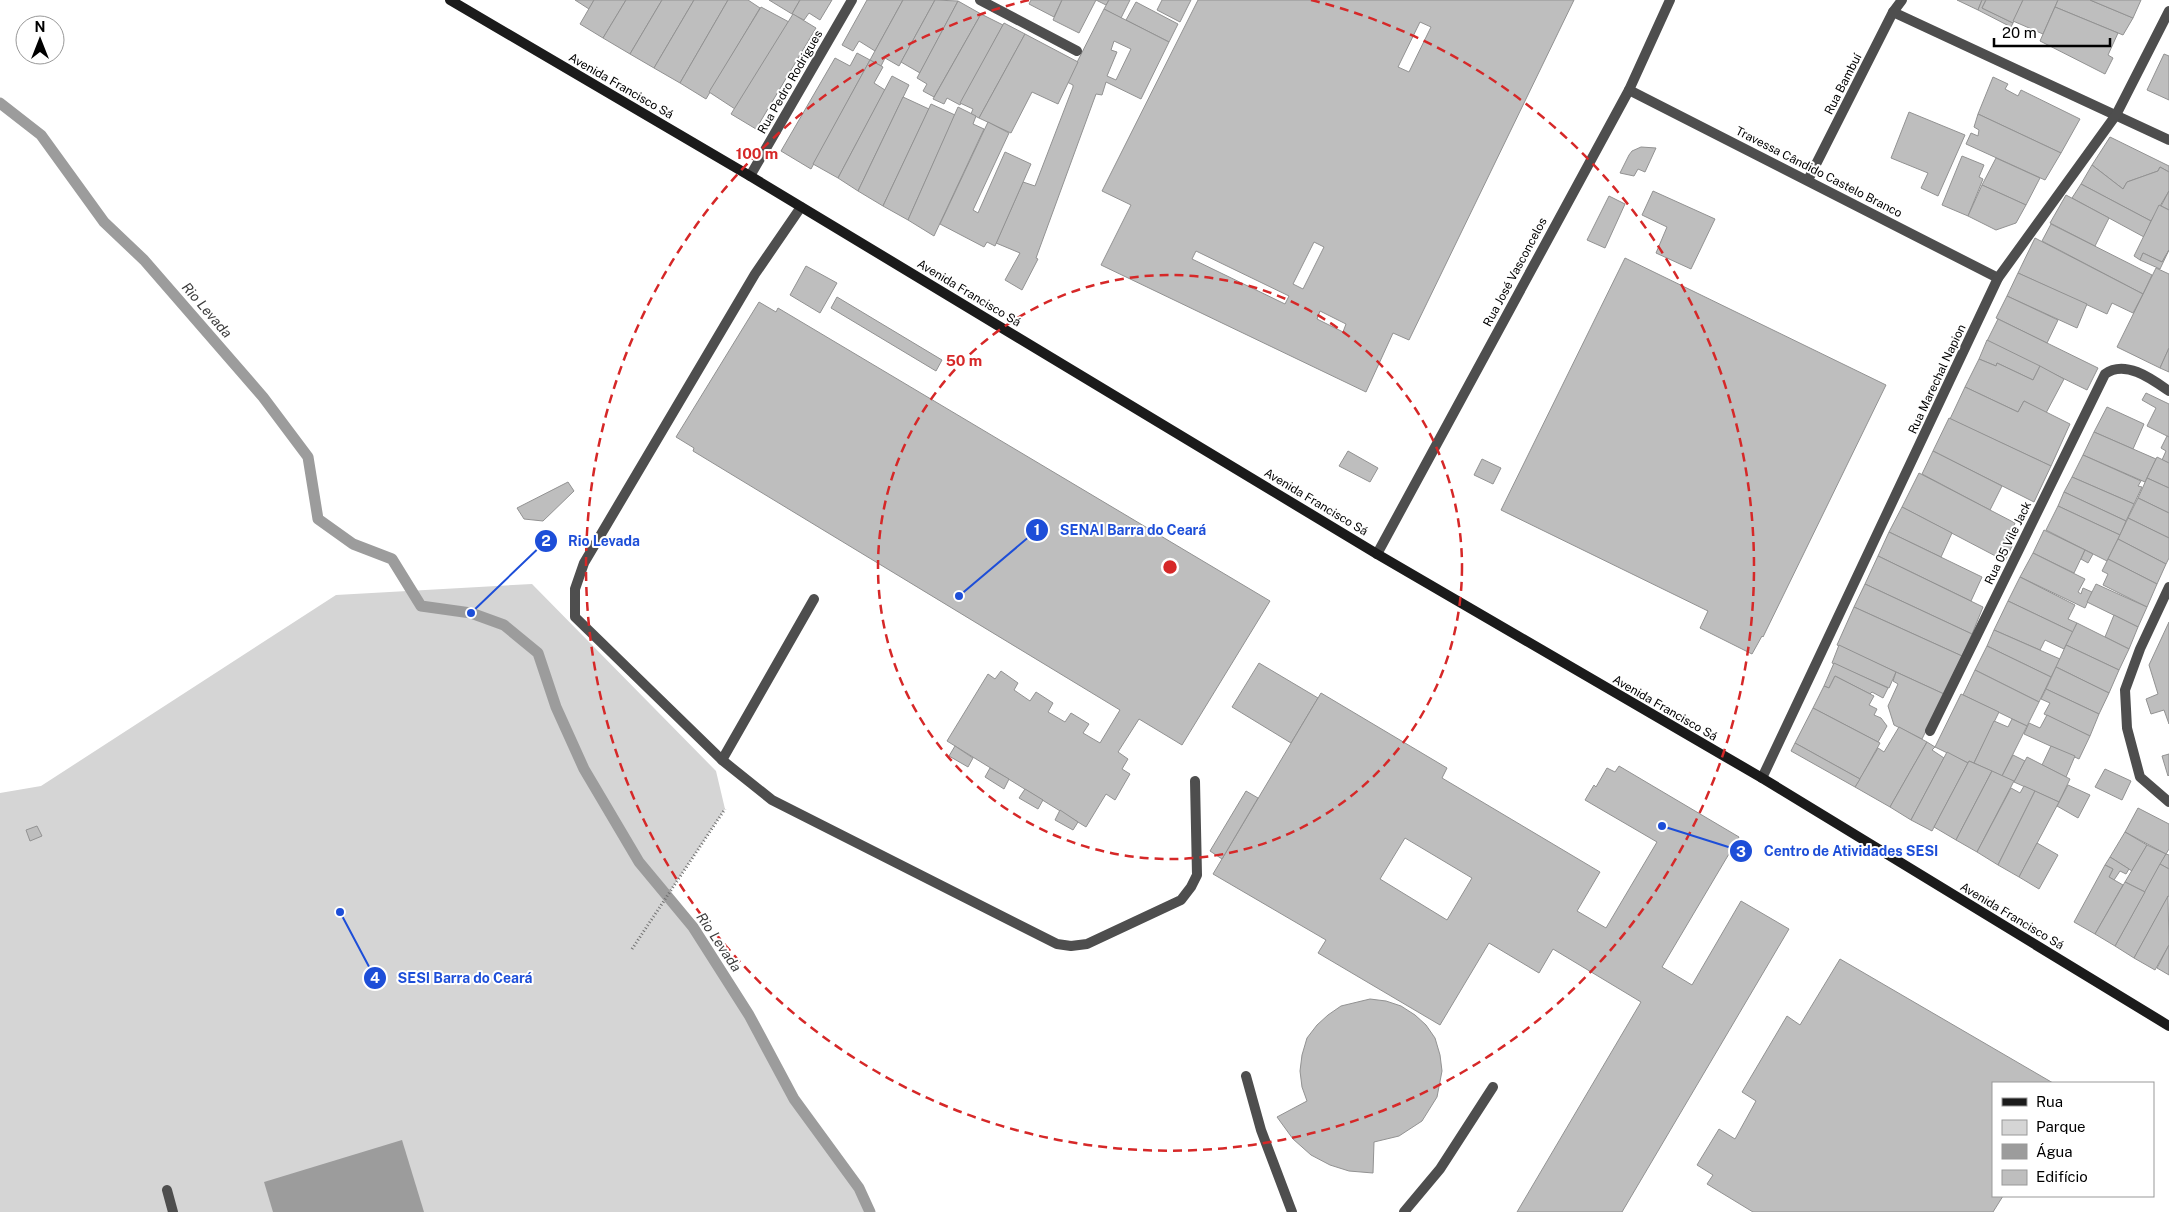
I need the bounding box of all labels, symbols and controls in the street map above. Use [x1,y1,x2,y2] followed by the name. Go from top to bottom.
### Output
[15,15,65,65] north arrow
[1994,15,2110,47] scale bar
[35,19,45,35] text: N
[2002,24,2037,41] text: 20 m
[755,28,825,136] street label: Rua Pedro Rodrigues
[566,50,676,122] street label: Avenida Francisco Sá
[1822,50,1865,117] street label: Rua Bambuí
[1733,124,1905,220] street label: Travessa Cândido Castelo Branco
[736,145,778,162] text: 100 m
[1480,215,1550,329] street label: Rua José Vasconcelos
[915,256,1023,330] street label: Avenida Francisco Sá
[179,279,235,341] water label: Rio Levada
[1905,322,1969,436] street label: Rua Marechal Napion
[946,352,982,369] text: 50 m
[1262,465,1370,539] street label: Avenida Francisco Sá
[1982,499,2034,587] street label: Rua 05 Vile Jack
[1025,516,1216,545] callout: SENAI Barra do Ceará
[1034,521,1040,538] text: 1
[1060,522,1206,538] text: SENAI Barra do Ceará
[533,527,650,556] callout: Rio Levada
[541,532,551,549] text: 2
[568,533,640,549] text: Rio Levada
[1161,558,1179,576] centre of rings
[1610,672,1720,744] street label: Avenida Francisco Sá
[1728,837,1948,866] callout: Centro de Atividades SESI
[1736,843,1746,860] text: 3
[1764,843,1938,859] text: Centro de Atividades SESI
[1958,879,2066,953] street label: Avenida Francisco Sá
[693,909,745,975] water label: Rio Levada
[362,964,542,993] callout: SESI Barra do Ceará
[370,969,380,986] text: 4
[398,970,533,986] text: SESI Barra do Ceará
[1992,1082,2154,1197] legend
[2036,1093,2063,1110] text: Rua
[2036,1118,2086,1135] text: Parque
[2036,1143,2073,1160] text: Água
[2036,1168,2088,1185] text: Edifício

